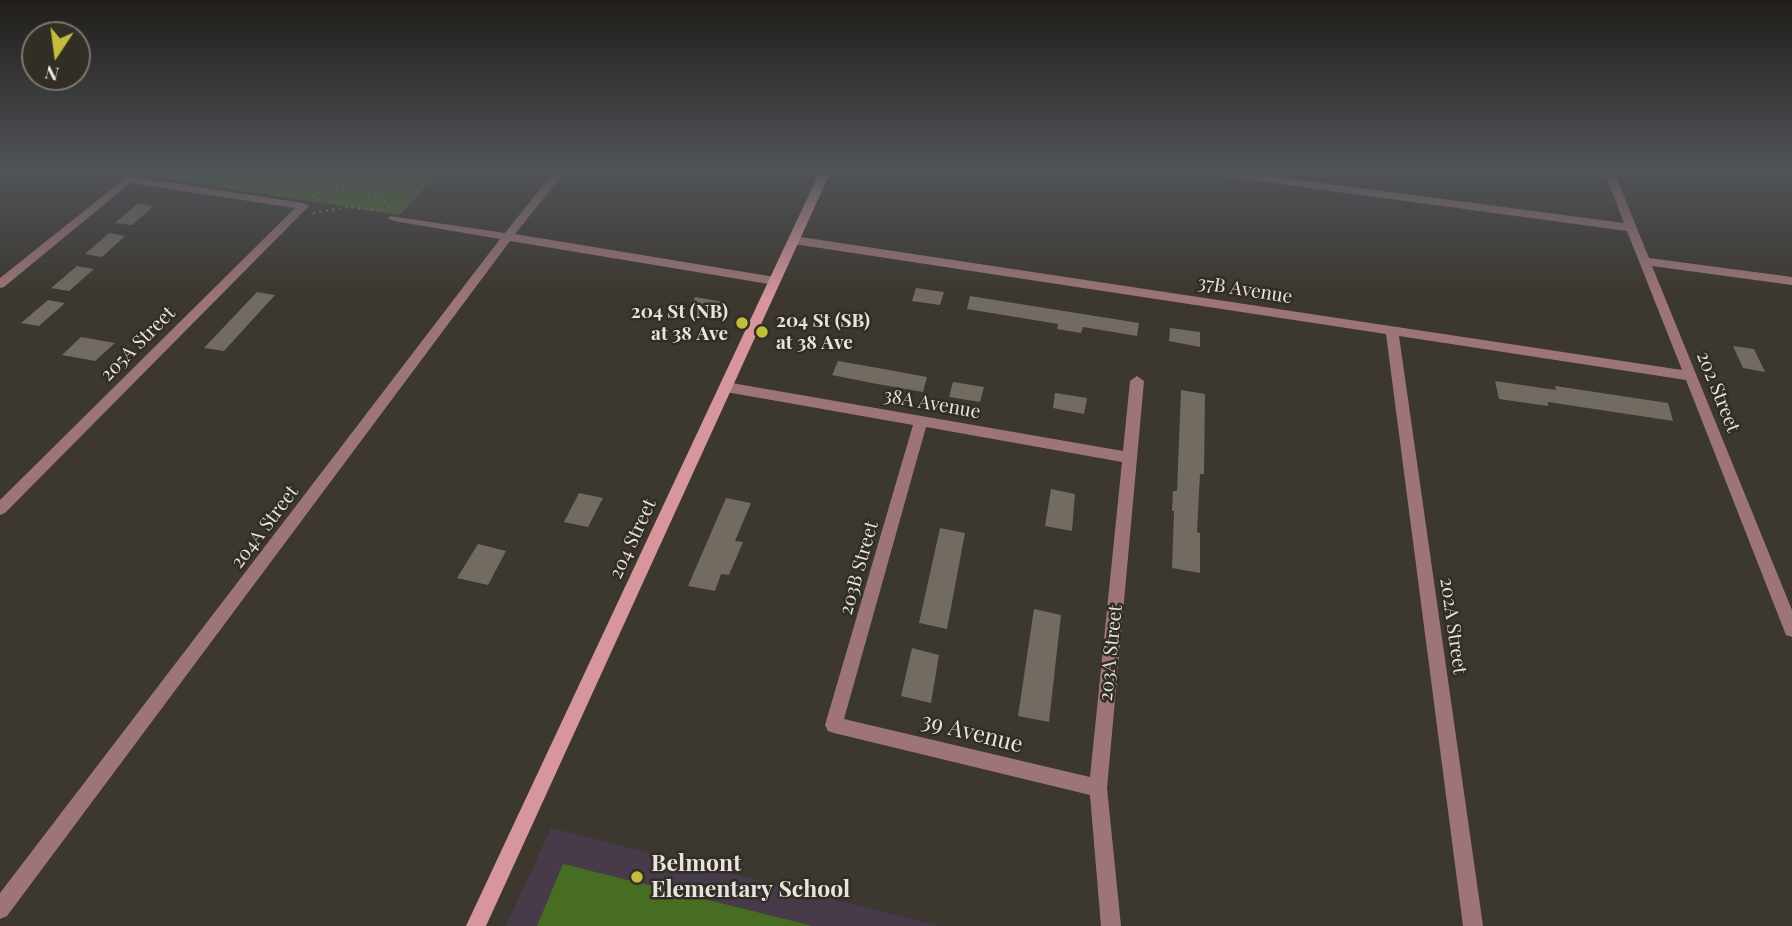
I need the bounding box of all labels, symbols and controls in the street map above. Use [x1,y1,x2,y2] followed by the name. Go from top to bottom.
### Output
[21,21,91,91] north arrow
[42,60,61,89] text: N
[1196,271,1294,309] street label: 37B Avenue
[631,301,728,345] place label: 204 St (NB) at 38 Ave
[96,302,180,386] street label: 205A Street
[776,310,870,354] place label: 204 St (SB) at 38 Ave
[734,315,750,331] marker: 204 St (NB) at 38 Ave
[754,324,770,340] marker: 204 St (SB) at 38 Ave
[1691,348,1745,436] street label: 202 Street
[882,384,982,424] street label: 38A Avenue
[227,481,303,573] street label: 204A Street
[605,495,661,583] street label: 204 Street
[835,518,883,618] street label: 203B Street
[1435,576,1471,676] street label: 202A Street
[1095,604,1127,702] street label: 203A Street
[918,707,1026,759] street label: 39 Avenue
[651,850,850,904] place label: Belmont Elementary School
[629,869,645,885] marker: Belmont Elementary School

